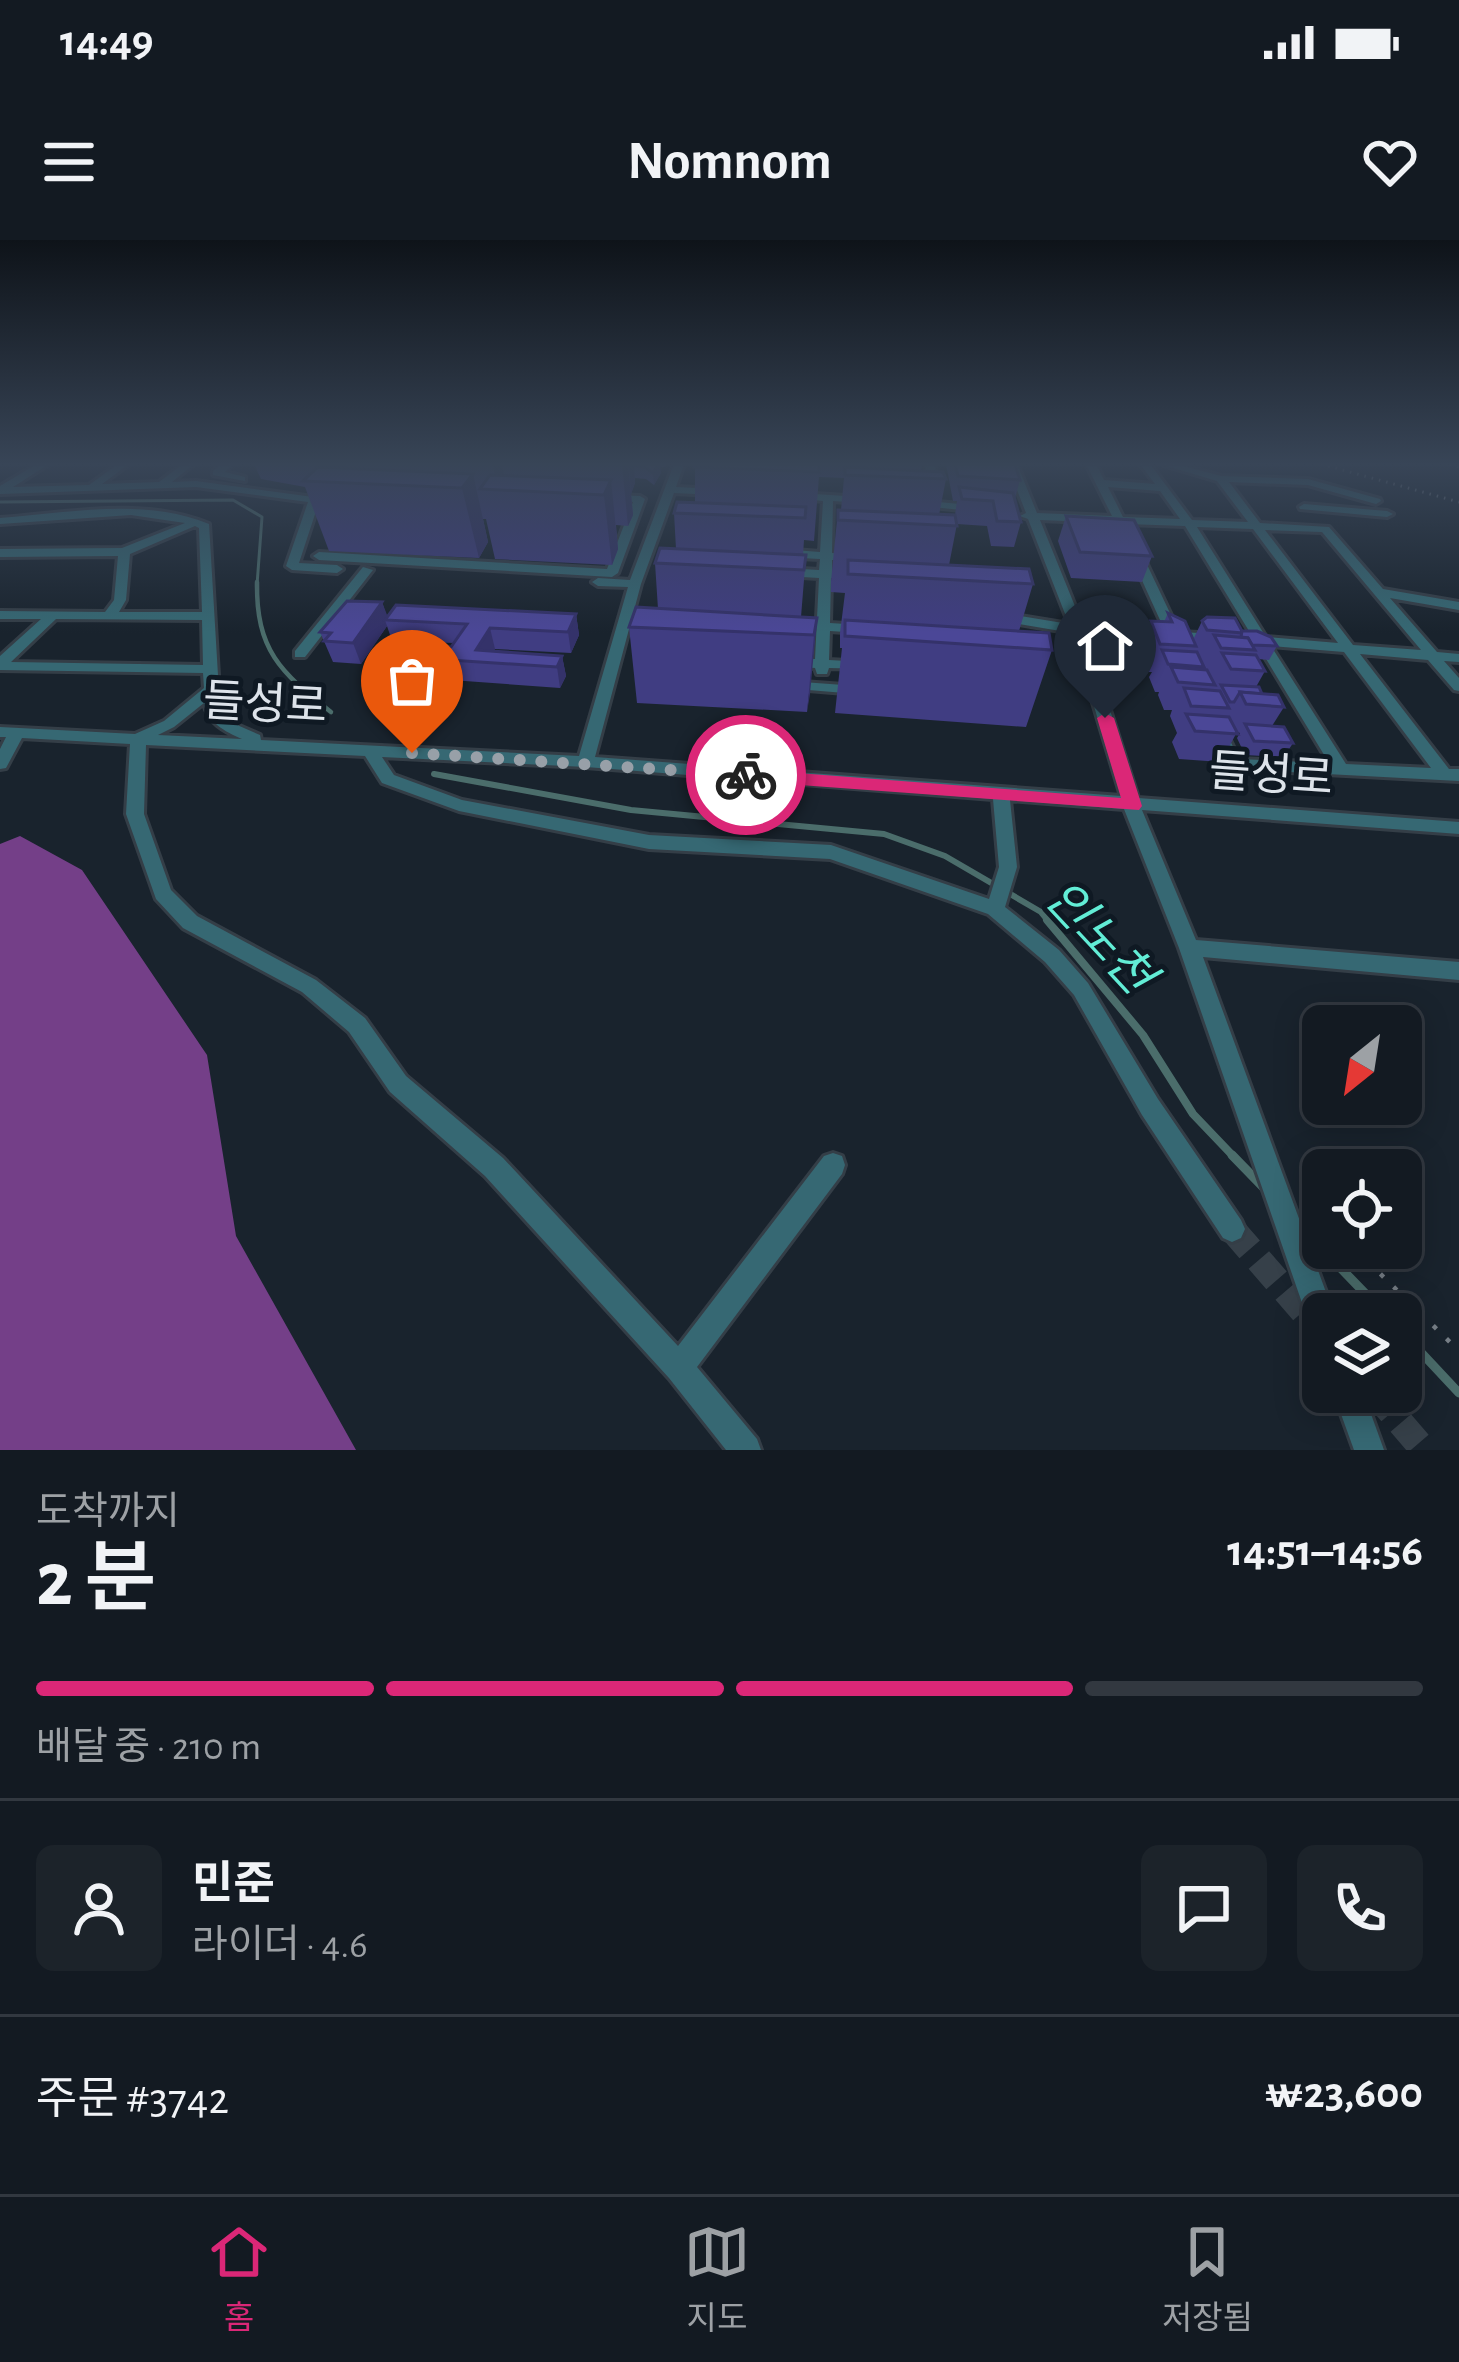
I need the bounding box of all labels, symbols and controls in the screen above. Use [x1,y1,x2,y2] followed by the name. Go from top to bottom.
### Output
[60,19,154,64] text: 14:49
[36,129,102,195] icon: menu
[1357,129,1423,195] icon: heart
[627,135,832,189] text: Nomnom
[1054,595,1156,718] pin
[1072,613,1138,679] icon: home
[361,630,463,753] pin
[379,648,445,714] icon: bag
[202,677,328,731] street label: 들성로
[686,715,806,835] courier
[713,742,779,808] icon: bike
[1207,747,1335,803] street label: 들성로
[1035,872,1165,1006] water label: 인노천
[1302,1005,1422,1125] north arrow
[1302,1005,1422,1413] map controls
[1302,1149,1422,1269] button: locate
[1302,1293,1422,1413] button: layers
[36,1493,180,1532] text: 도착까지
[1227,1529,1423,1574] text: 14:51–14:56
[36,1542,156,1620] text: 2 분
[36,1728,261,1767] text: 배달 중 · 210 m
[36,1845,162,1971] button: person
[1141,1845,1267,1971] button: chat
[1297,1845,1423,1971] button: phone
[192,1862,275,1907] text: 민준
[192,1926,367,1965] text: 라이더 · 4.6
[1265,2071,1423,2116] text: ₩23,600
[36,2077,229,2122] text: 주문 #3742
[206,2219,272,2340] tab: 홈
[684,2219,750,2340] tab: 지도
[1162,2219,1253,2340] tab: 저장됨

